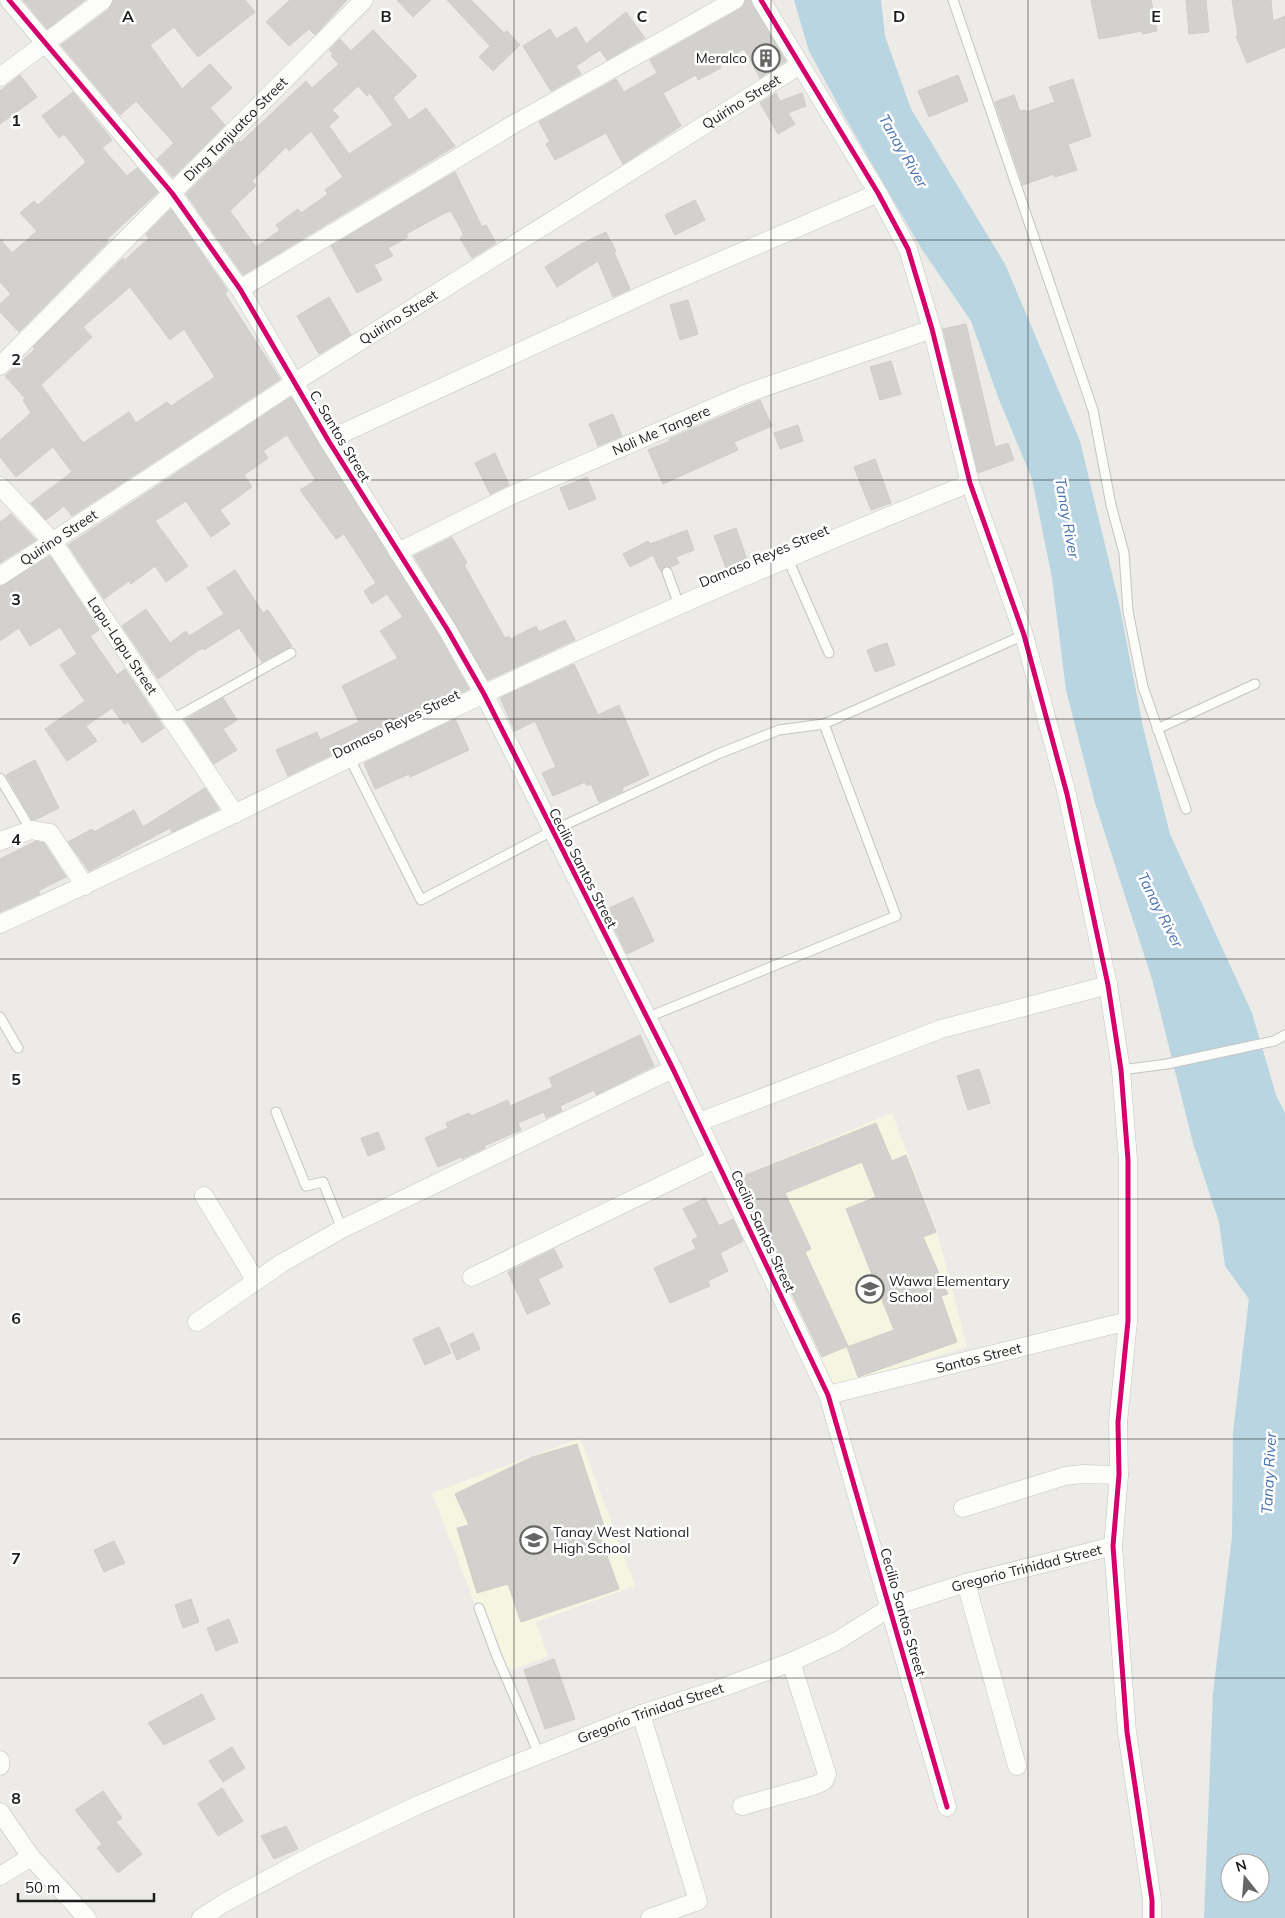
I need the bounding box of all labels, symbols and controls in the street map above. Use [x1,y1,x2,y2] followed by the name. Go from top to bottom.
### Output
[122,6,134,26] text: A
[380,6,392,26] text: B
[637,6,648,26] text: C
[893,6,905,26] text: D
[1151,6,1161,26] text: E
[751,43,781,73] building icon: Meralco
[696,49,747,67] place label: Meralco
[699,70,784,133] street label: Quirino Street
[180,73,291,185] street label: Ding Tanjuatco Street
[11,110,21,130] text: 1
[875,111,932,191] water label: Tanay River
[356,286,441,349] street label: Quirino Street
[11,349,21,369] text: 2
[305,387,375,485] street label: C. Santos Street
[609,401,713,460] street label: Noli Me Tangere
[1051,476,1084,560] water label: Tanay River
[16,505,101,570] street label: Quirino Street
[696,520,832,592] street label: Damaso Reyes Street
[11,589,21,609] text: 3
[83,594,162,698] street label: Lapu-Lapu Street
[329,685,463,763] street label: Damaso Reyes Street
[545,805,621,931] street label: Cecilio Santos Street
[11,829,21,849] text: 4
[1133,869,1188,951] water label: Tanay River
[11,1069,21,1089] text: 5
[727,1167,799,1295] street label: Cecilio Santos Street
[889,1272,1010,1306] place label: Wawa Elementary School
[855,1274,885,1304] school or university icon: Wawa Elementary School
[11,1308,21,1328] text: 6
[934,1339,1023,1377] street label: Santos Street
[1257,1431,1280,1514] water label: Tanay River
[553,1523,689,1557] place label: Tanay West National High School
[519,1525,549,1555] school or university icon: Tanay West National High School
[949,1540,1104,1596] street label: Gregorio Trinidad Street
[876,1546,930,1678] street label: Cecilio Santos Street
[11,1548,21,1568] text: 7
[575,1679,726,1748] street label: Gregorio Trinidad Street
[11,1788,21,1808] text: 8
[1220,1853,1270,1903] north arrow
[1234,1855,1249,1876] text: N
[18,1870,154,1902] scale bar
[25,1878,60,1897] text: 50 m

